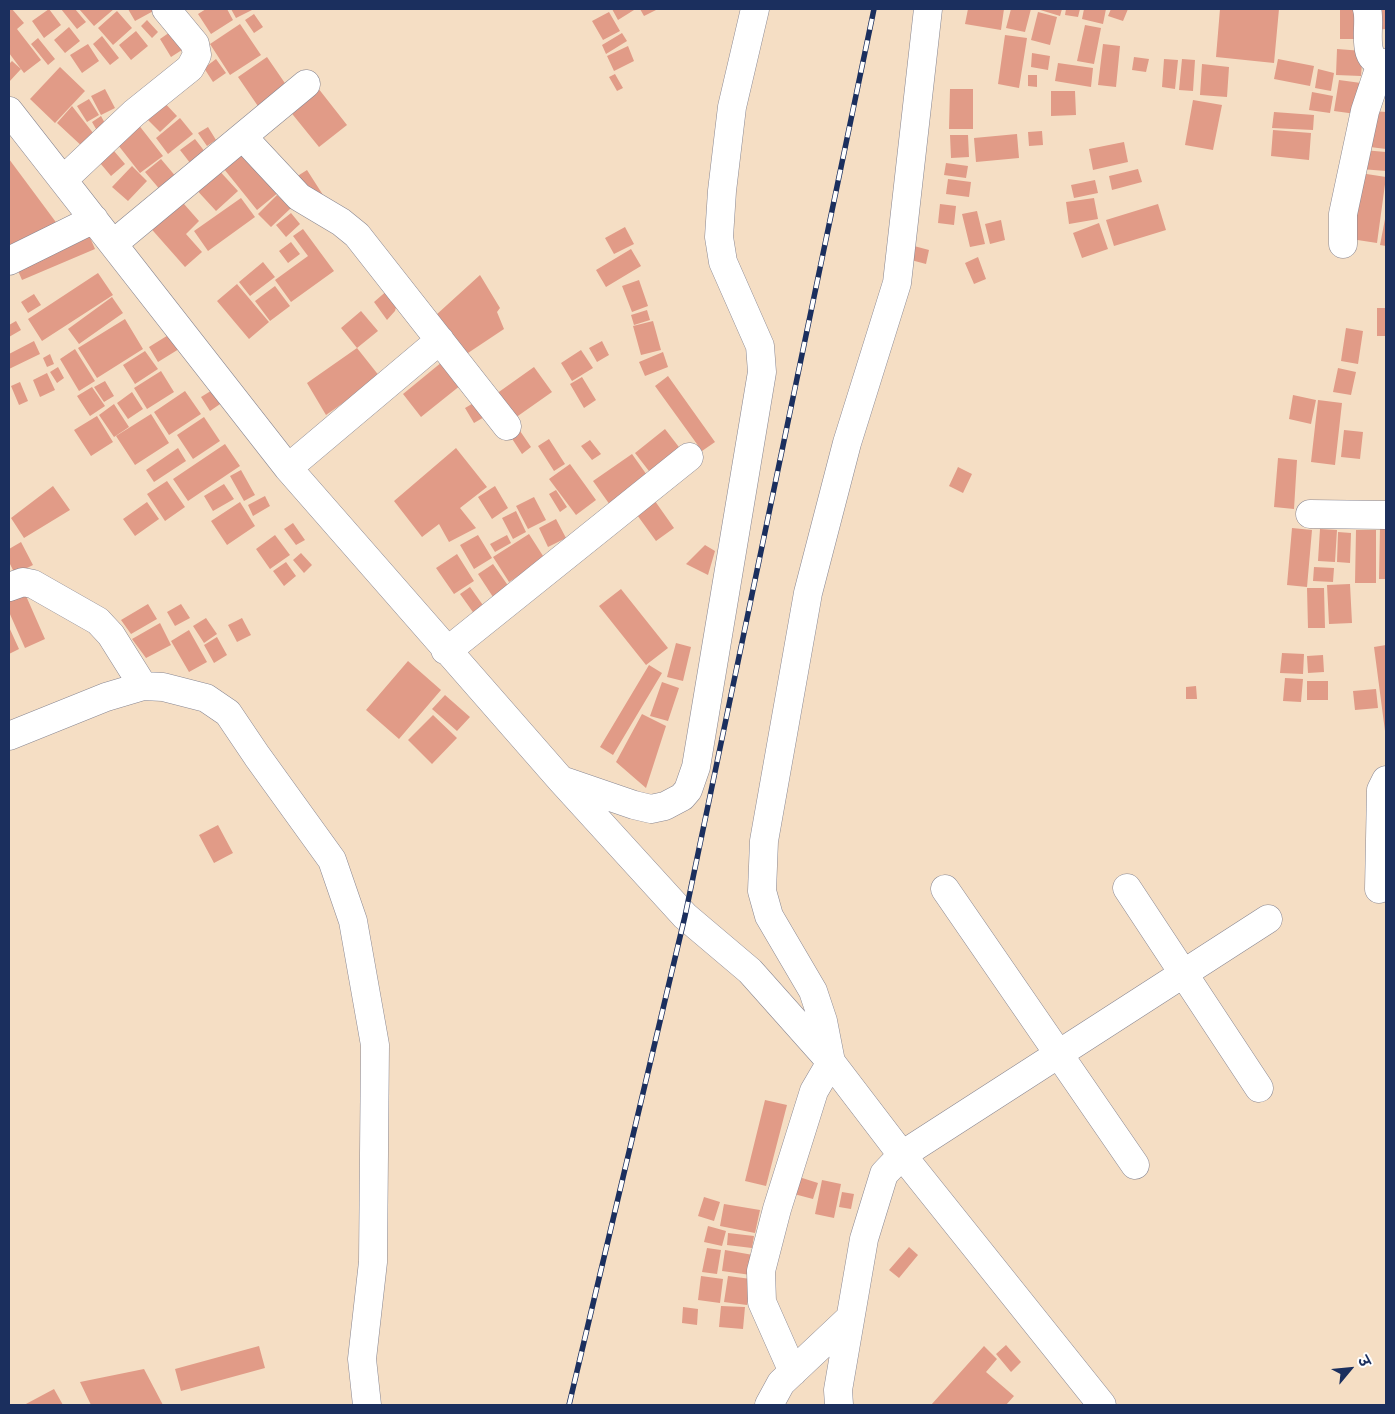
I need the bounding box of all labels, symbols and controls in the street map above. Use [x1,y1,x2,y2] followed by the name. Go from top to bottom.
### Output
[1325,1344,1375,1394] north arrow
[1354,1354,1373,1370] text: उ

